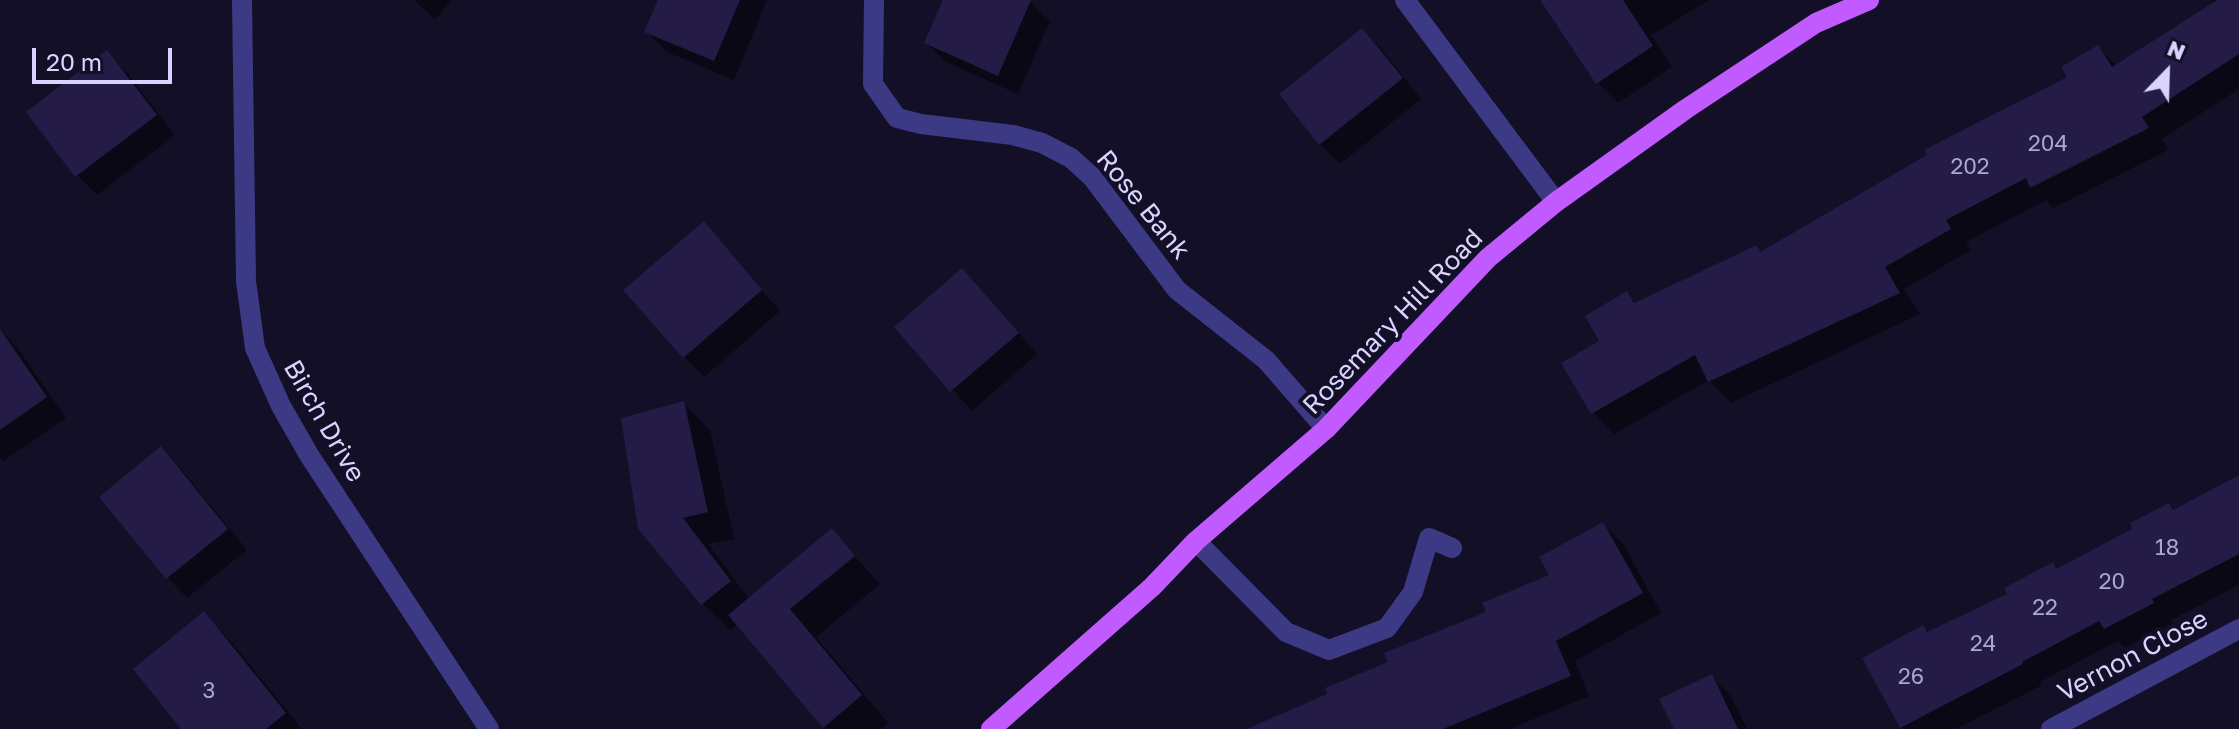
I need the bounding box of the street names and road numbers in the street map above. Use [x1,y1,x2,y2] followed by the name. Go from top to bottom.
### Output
[1090,144,1196,266] street label: Rose Bank
[1297,223,1489,421] street label: Rosemary Hill Road
[277,355,371,487] street label: Birch Drive
[2053,603,2213,709] street label: Vernon Close

